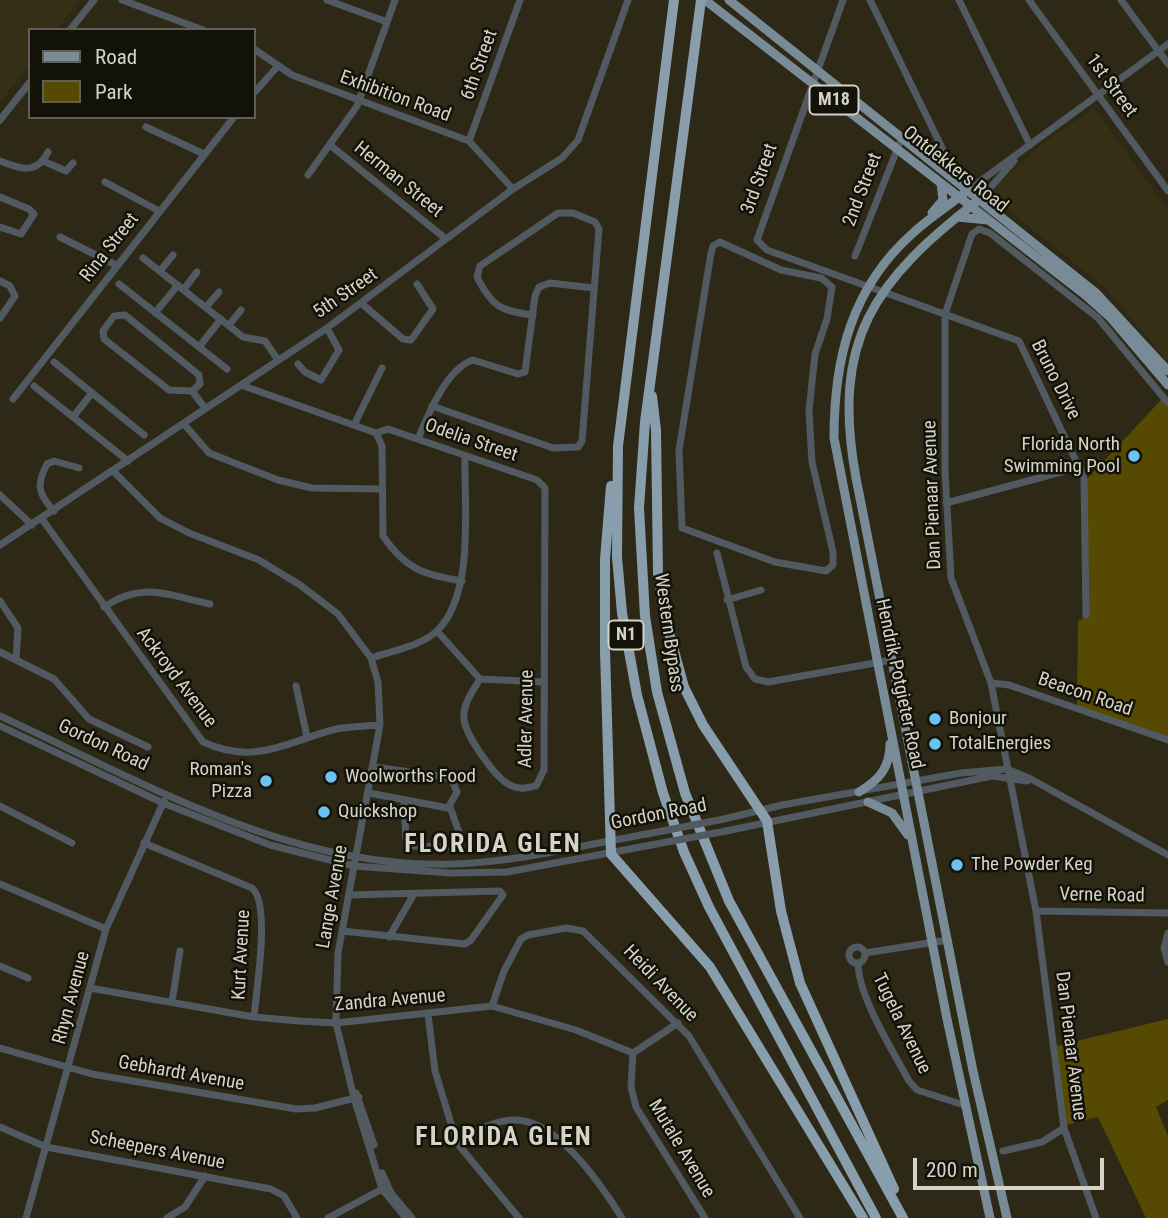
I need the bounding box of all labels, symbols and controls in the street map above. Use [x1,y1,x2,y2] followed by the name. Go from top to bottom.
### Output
[457,27,503,103] street label: 6th Street
[28,28,256,119] legend
[95,45,137,69] text: Road
[1080,50,1142,122] street label: 1st Street
[336,66,454,128] street label: Exhibition Road
[95,80,132,104] text: Park
[810,86,858,114] road number: M18
[898,122,1012,218] street label: Ontdekkers Road
[349,137,447,223] street label: Herman Street
[737,141,783,217] street label: 3rd Street
[839,150,887,230] street label: 2nd Street
[76,209,144,287] street label: Rina Street
[310,264,382,324] street label: 5th Street
[1025,336,1085,424] street label: Bruno Drive
[422,415,520,467] street label: Odelia Street
[919,420,947,570] street label: Dan Pienaar Avenue
[1004,434,1120,478] place label: Florida North Swimming Pool
[1126,448,1142,464] marker: Florida North Swimming Pool
[648,572,688,694] street label: Western Bypass
[870,597,928,771] street label: Hendrik Potgieter Road
[608,620,644,650] road number: N1
[131,623,221,733] street label: Ackroyd Avenue
[1035,668,1135,722] street label: Beacon Road
[515,670,539,768] street label: Adler Avenue
[949,708,1007,730] place label: Bonjour
[927,711,943,727] marker: Bonjour
[54,715,152,777] street label: Gordon Road
[949,733,1051,755] place label: TotalEnergies
[927,736,943,752] marker: TotalEnergies
[189,759,252,803] place label: Roman's Pizza
[345,766,476,788] place label: Woolworths Food
[323,769,339,785] marker: Woolworths Food
[258,773,274,789] marker: Roman's Pizza
[609,795,709,835] street label: Gordon Road
[338,801,417,823] place label: Quickshop
[316,804,332,820] marker: Quickshop
[406,829,580,861] district label: FLORIDA GLEN
[313,843,353,951] street label: Lange Avenue
[971,854,1093,876] place label: The Powder Keg
[949,857,965,873] marker: The Powder Keg
[1059,884,1145,908] street label: Verne Road
[228,909,256,1001] street label: Kurt Avenue
[618,941,702,1027] street label: Heidi Avenue
[49,949,95,1047] street label: Rhyn Avenue
[867,970,935,1078] street label: Tugela Avenue
[1050,970,1090,1122] street label: Dan Pienaar Avenue
[334,985,446,1017] street label: Zandra Avenue
[116,1052,246,1096] street label: Gebhardt Avenue
[643,1096,719,1202] street label: Mutale Avenue
[417,1122,591,1154] district label: FLORIDA GLEN
[87,1127,227,1175] street label: Scheepers Avenue
[916,1144,1107,1188] scale bar
[926,1158,978,1182] text: 200 m

